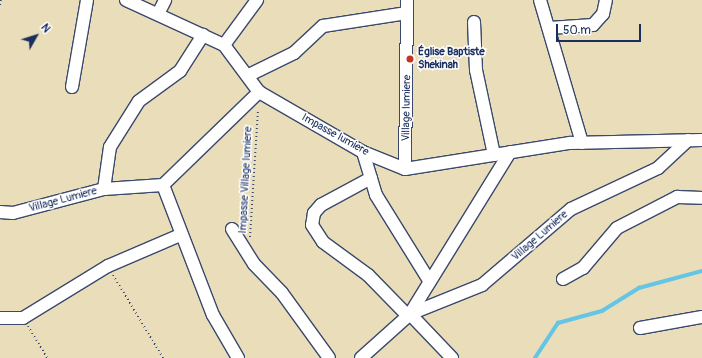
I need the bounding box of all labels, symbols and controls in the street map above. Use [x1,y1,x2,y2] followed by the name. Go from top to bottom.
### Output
[16,16,56,56] north arrow
[558,16,643,42] scale bar
[38,21,53,35] text: N
[563,23,591,38] text: 50 m
[418,46,485,72] place label: Église Baptiste Shekinah
[405,54,415,64] marker: Église Baptiste Shekinah
[400,75,414,141] street label: Village lumiere
[299,111,371,159] street label: Impasse lumiere
[237,126,255,234] street label: Impasse Village lumiere
[28,185,98,215] street label: Village Lumiere
[509,208,571,264] street label: Village Lumiere

